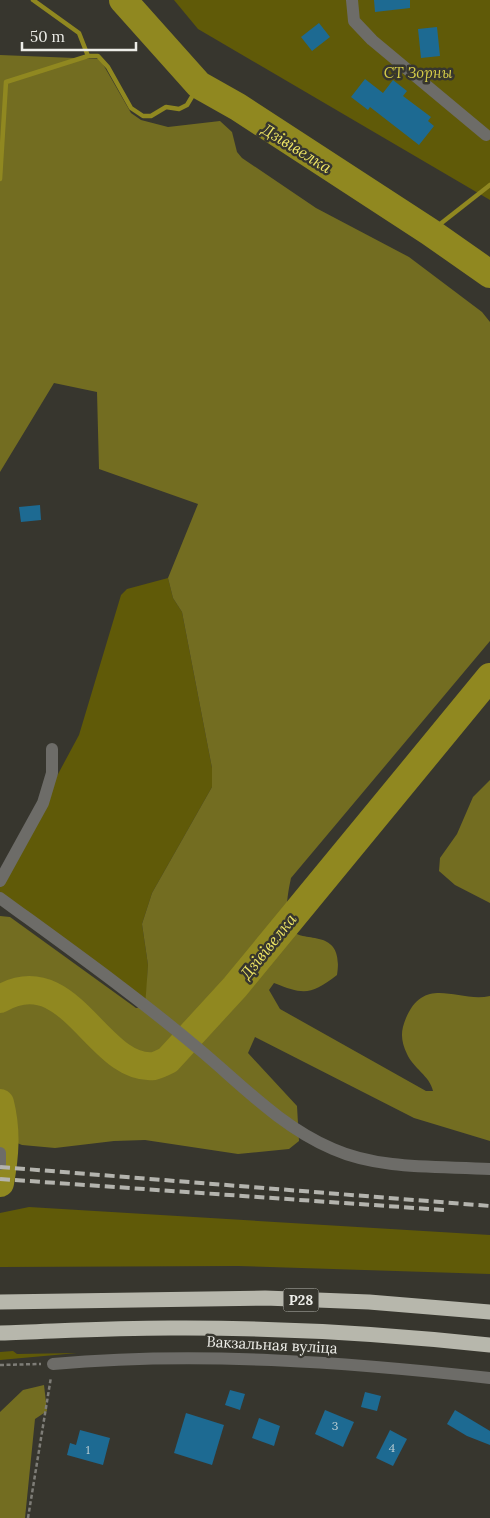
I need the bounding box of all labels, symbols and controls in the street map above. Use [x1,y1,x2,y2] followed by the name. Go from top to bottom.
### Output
[22,20,136,52] scale bar
[30,27,65,46] text: 50 m
[384,63,453,82] park label: СТ Зорны
[258,118,336,177] water label: Дзівівелка
[235,909,300,983] water label: Дзівівелка
[284,1288,318,1312] road number: Р28
[206,1332,338,1357] street label: Вакзальная вуліца
[332,1418,339,1433] house number: 3
[389,1440,396,1455] house number: 4
[86,1442,90,1457] house number: 1

